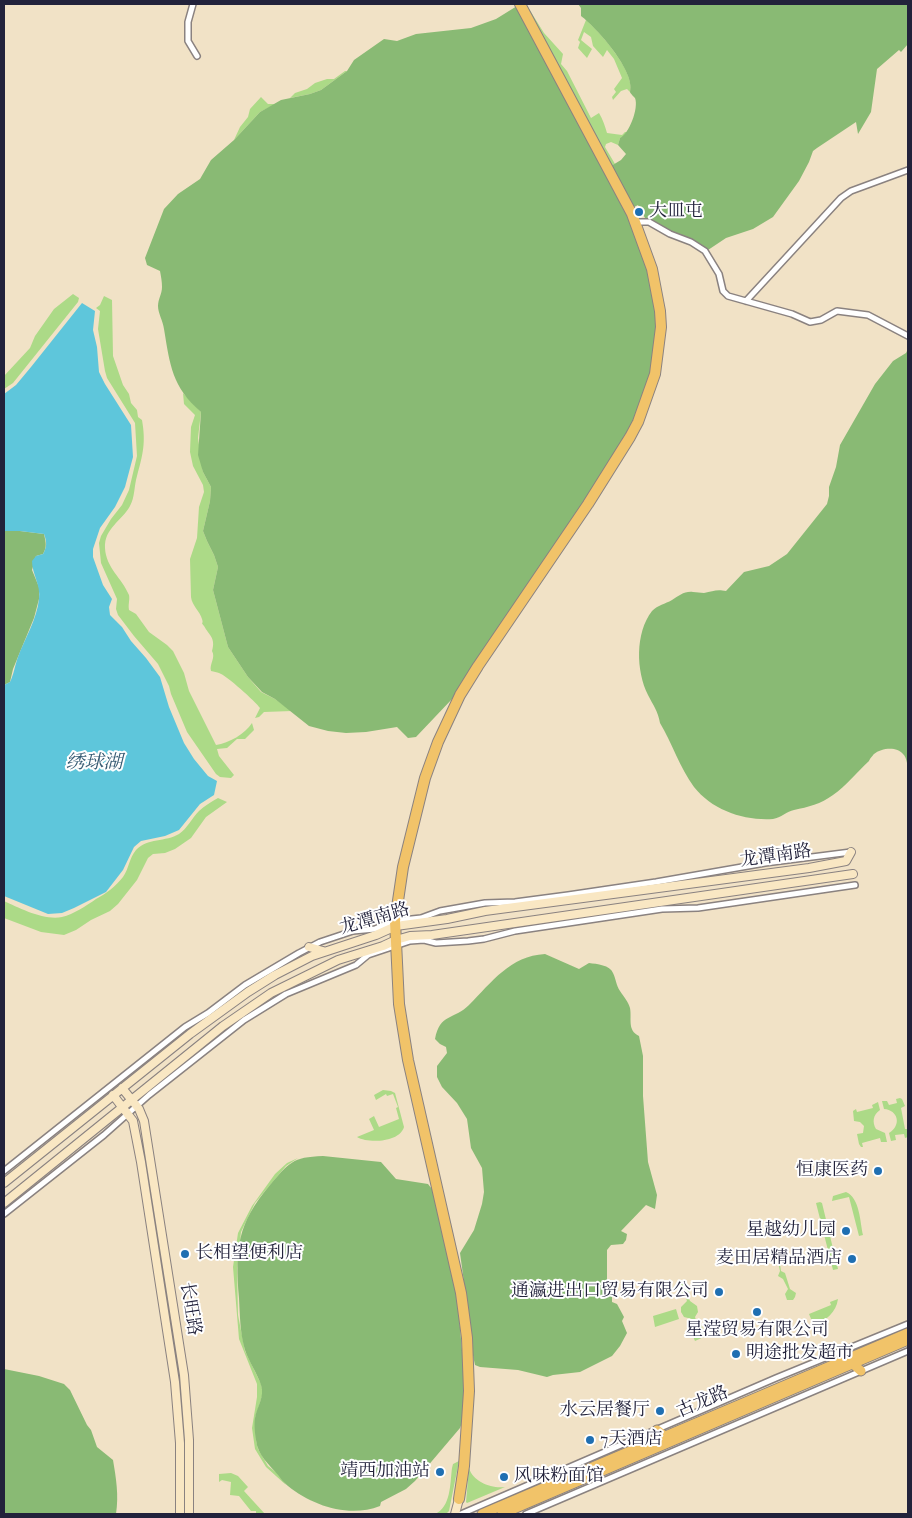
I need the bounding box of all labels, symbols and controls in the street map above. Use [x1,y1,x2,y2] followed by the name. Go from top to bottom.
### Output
[649,201,703,223] place label: 大皿屯
[633,206,645,218] marker: 大皿屯
[66,753,122,775] water label: 绣球湖
[739,841,813,873] street label: 龙潭南路
[337,900,413,940] street label: 龙潭南路
[796,1160,868,1182] place label: 恒康医药
[872,1165,884,1177] marker: 恒康医药
[746,1220,836,1242] place label: 星越幼儿园
[840,1225,852,1237] marker: 星越幼儿园
[195,1243,303,1265] place label: 长相望便利店
[179,1248,191,1260] marker: 长相望便利店
[716,1248,842,1270] place label: 麦田居精品酒店
[846,1253,858,1265] marker: 麦田居精品酒店
[174,1281,204,1337] street label: 长旺路
[511,1281,709,1303] place label: 通瀛进出口贸易有限公司
[713,1286,725,1298] marker: 通瀛进出口贸易有限公司
[751,1306,763,1318] marker: 星滢贸易有限公司
[685,1320,829,1342] place label: 星滢贸易有限公司
[746,1343,854,1365] place label: 明途批发超市
[730,1348,742,1360] marker: 明途批发超市
[674,1383,732,1423] street label: 古龙路
[560,1400,650,1422] place label: 水云居餐厅
[654,1405,666,1417] marker: 水云居餐厅
[600,1429,662,1451] place label: 7天酒店
[584,1434,596,1446] marker: 7天酒店
[340,1461,430,1483] place label: 靖西加油站
[434,1466,446,1478] marker: 靖西加油站
[514,1466,604,1488] place label: 风味粉面馆
[498,1471,510,1483] marker: 风味粉面馆

